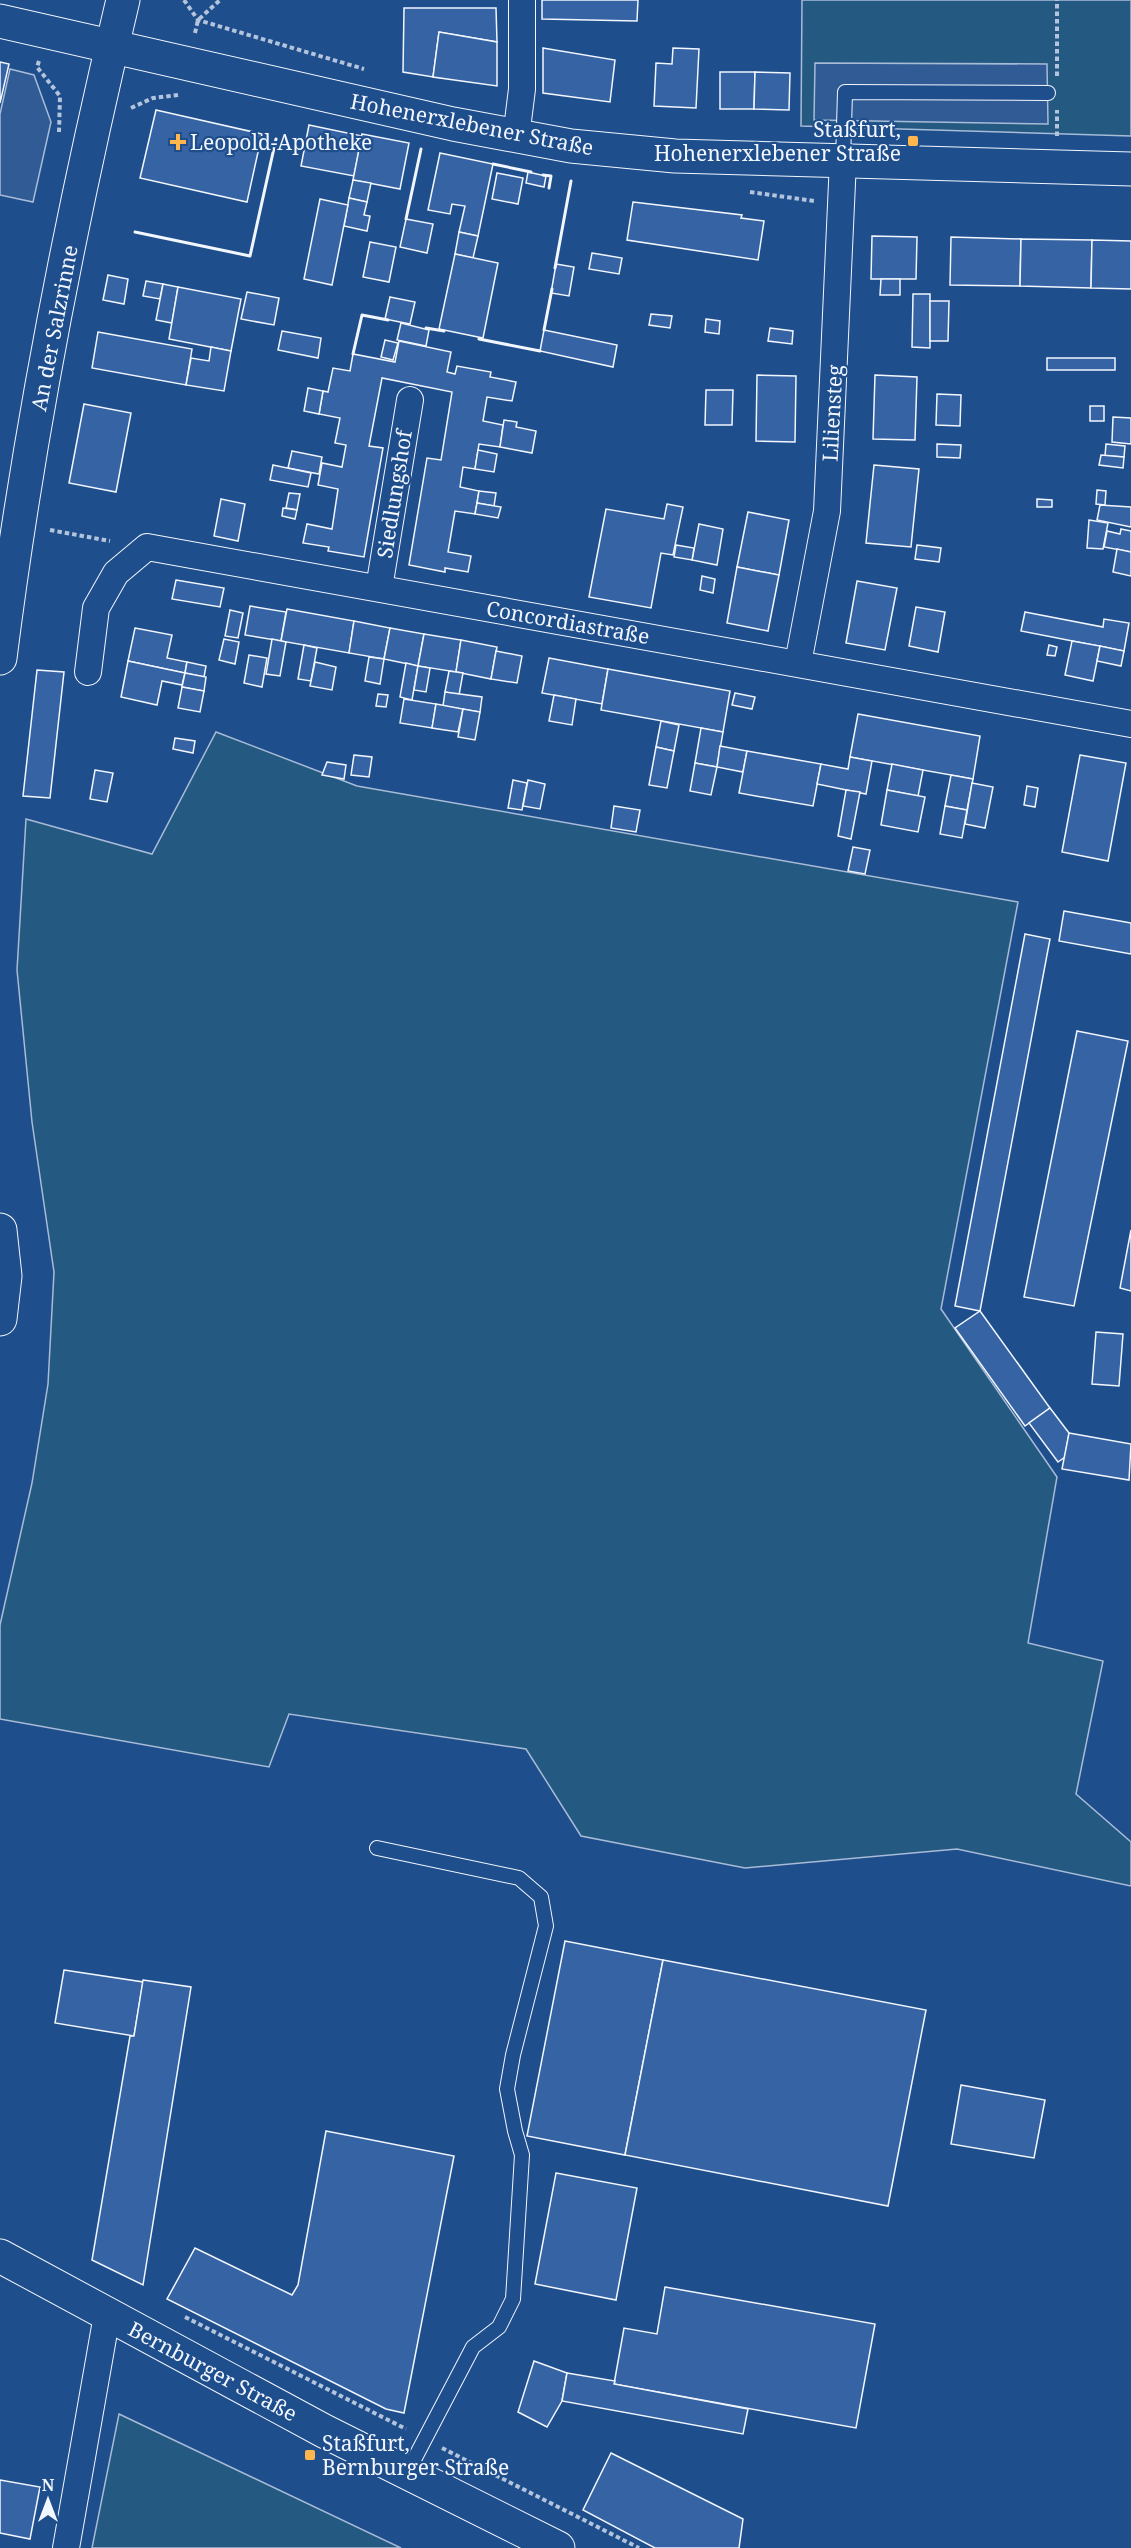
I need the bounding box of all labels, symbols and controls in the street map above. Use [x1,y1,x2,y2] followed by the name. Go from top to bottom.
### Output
[348,87,596,161] street label: Hohenerxlebener Straße
[654,115,901,167] place label: Staßfurt, Hohenerxlebener Straße
[190,128,372,156] place label: Leopold-Apotheke
[906,134,920,148] marker: Staßfurt, Hohenerxlebener Straße
[171,135,185,149] marker: Leopold-Apotheke
[24,243,84,413] street label: An der Salzrinne
[815,363,849,462] street label: Liliensteg
[370,426,418,560] street label: Siedlungshof
[484,594,652,650] street label: Concordiastraße
[124,2315,302,2427] street label: Bernburger Straße
[322,2429,509,2481] place label: Staßfurt, Bernburger Straße
[303,2448,317,2462] marker: Staßfurt, Bernburger Straße
[18,2470,78,2530] north arrow
[42,2474,55,2496] text: N

